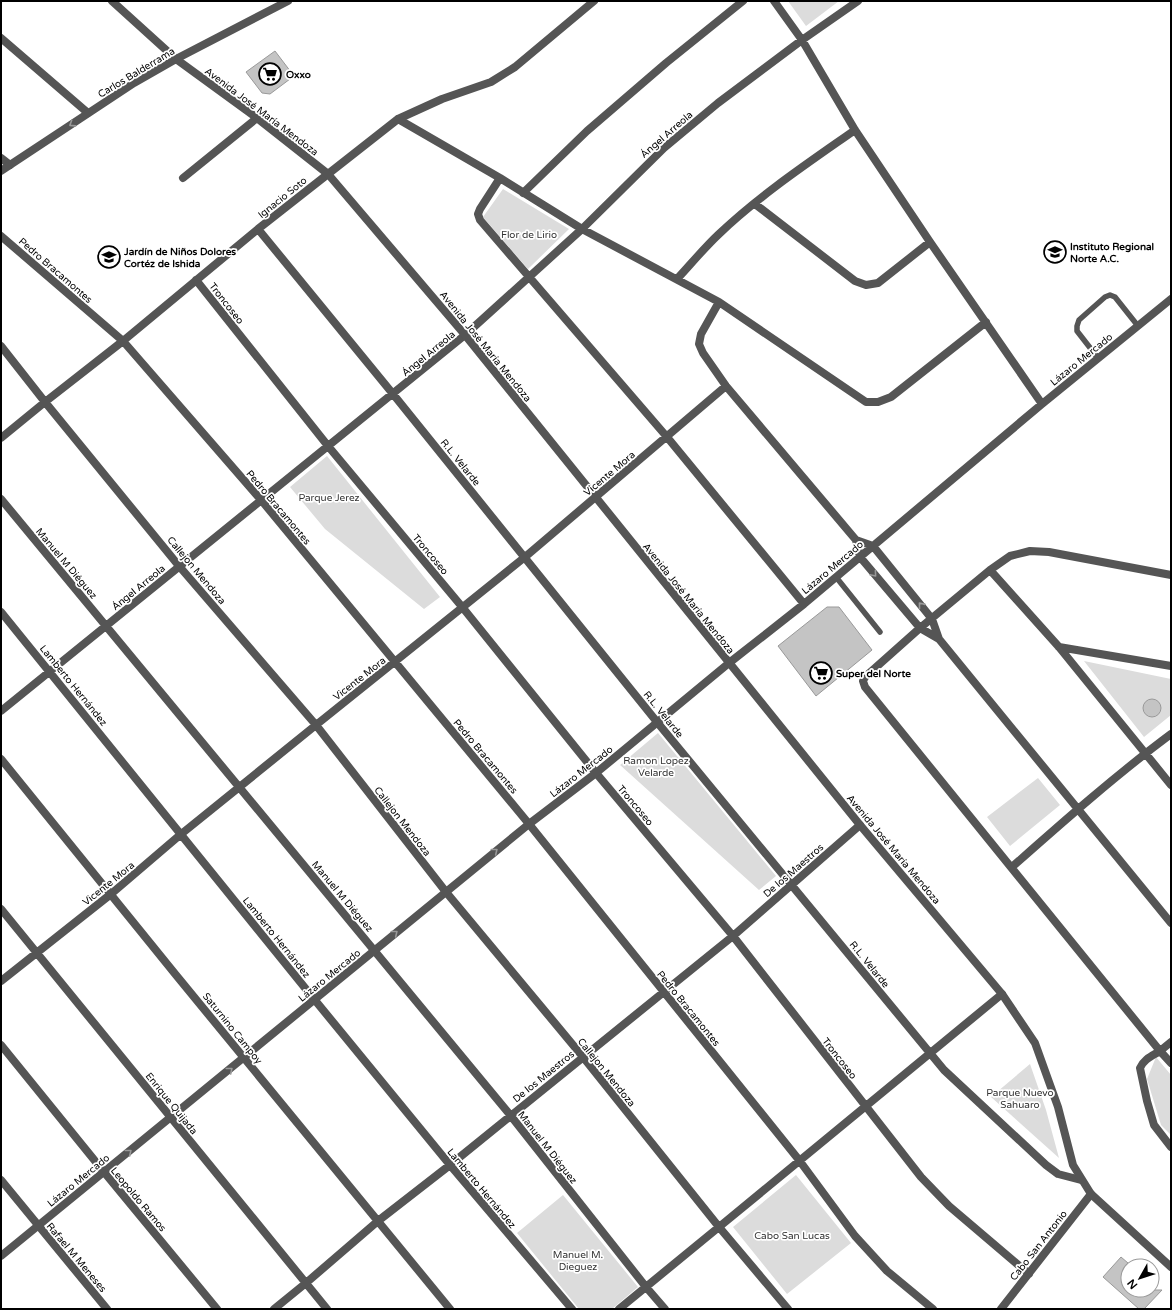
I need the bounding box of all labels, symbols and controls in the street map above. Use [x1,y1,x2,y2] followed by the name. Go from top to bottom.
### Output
[96,45,177,101] street label: Carlos Balderrama
[257,61,283,87] supermarket icon: Oxxo
[202,65,321,158] street label: Avenida José María Mendoza
[286,69,311,81] place label: Oxxo
[638,109,695,161] street label: Ángel Arreola
[69,119,76,127] one-way arrow
[256,174,309,221] street label: Ignacio Soto
[501,229,557,241] park label: Flor de Lirio
[16,236,95,306] street label: Pedro Bracamontes
[1042,239,1068,265] school or university icon: Instituto Regional Norte A.C.
[1070,241,1154,265] place label: Instituto Regional Norte A.C.
[96,244,122,270] school or university icon: Jardín de Niños Dolores Cortéz de Ishida
[123,246,236,270] place label: Jardín de Niños Dolores Cortéz de Ishida
[206,281,246,327] street label: Troncoseo
[437,289,534,404] street label: Avenida José María Mendoza
[399,329,458,379] street label: Ángel Arreola
[1048,331,1115,389] street label: Lázaro Mercado
[438,437,483,489] street label: R.L. Velarde
[582,449,638,499] street label: Vicente Mora
[244,468,313,548] street label: Pedro Bracamontes
[298,492,360,504] park label: Parque Jerez
[33,526,99,602] street label: Manuel M Diéguez
[410,532,451,577] street label: Troncoseo
[164,534,228,607] street label: Callejon Mendoza
[799,539,866,597] street label: Lázaro Mercado
[640,541,737,656] street label: Avenida José María Mendoza
[109,563,168,613] street label: Ángel Arreola
[869,569,877,577] one-way arrow
[918,602,925,609] one-way arrow
[37,643,109,728] street label: Lamberto Hernández
[331,655,388,703] street label: Vicente Mora
[808,660,834,686] supermarket icon: Super del Norte
[836,668,911,680] place label: Super del Norte
[641,689,686,741] street label: R.L. Velarde
[451,717,520,797] street label: Pedro Bracamontes
[548,743,615,800] street label: Lázaro Mercado
[623,755,689,779] park label: Ramon Lopez Velarde
[615,783,656,828] street label: Troncoseo
[371,785,433,859] street label: Callejon Mendoza
[844,793,942,907] street label: Avenida José María Mendoza
[761,841,826,900] street label: De los Maestros
[491,849,498,856] one-way arrow
[80,859,137,908] street label: Vicente Mora
[309,859,375,935] street label: Manuel M Diéguez
[240,895,312,980] street label: Lamberto Hernández
[390,931,397,938] one-way arrow
[847,939,892,991] street label: R.L. Velarde
[296,947,363,1005] street label: Lázaro Mercado
[654,968,722,1049] street label: Pedro Bracamontes
[200,991,265,1067] street label: Saturnino Campoy
[575,1036,638,1109] street label: Callejon Mendoza
[819,1036,859,1082] street label: Troncoseo
[510,1048,577,1105] street label: De los Maestros
[225,1067,232,1074] one-way arrow
[143,1070,200,1137] street label: Enrique Quijada
[986,1087,1054,1111] park label: Parque Nuevo Sahuaro
[515,1109,579,1186] street label: Manuel M Diéguez
[444,1146,518,1231] street label: Lamberto Hernández
[124,1149,132,1156] one-way arrow
[45,1152,112,1210] street label: Lázaro Mercado
[108,1165,169,1234] street label: Leopoldo Ramos
[1008,1208,1070,1283] street label: Cabo San Antonio
[44,1220,109,1295] street label: Rafael M Meneses
[754,1230,830,1242] park label: Cabo San Lucas
[553,1249,603,1273] park label: Manuel M. Dieguez
[1120,1258,1160,1298] north arrow
[1125,1276,1140,1292] text: N

